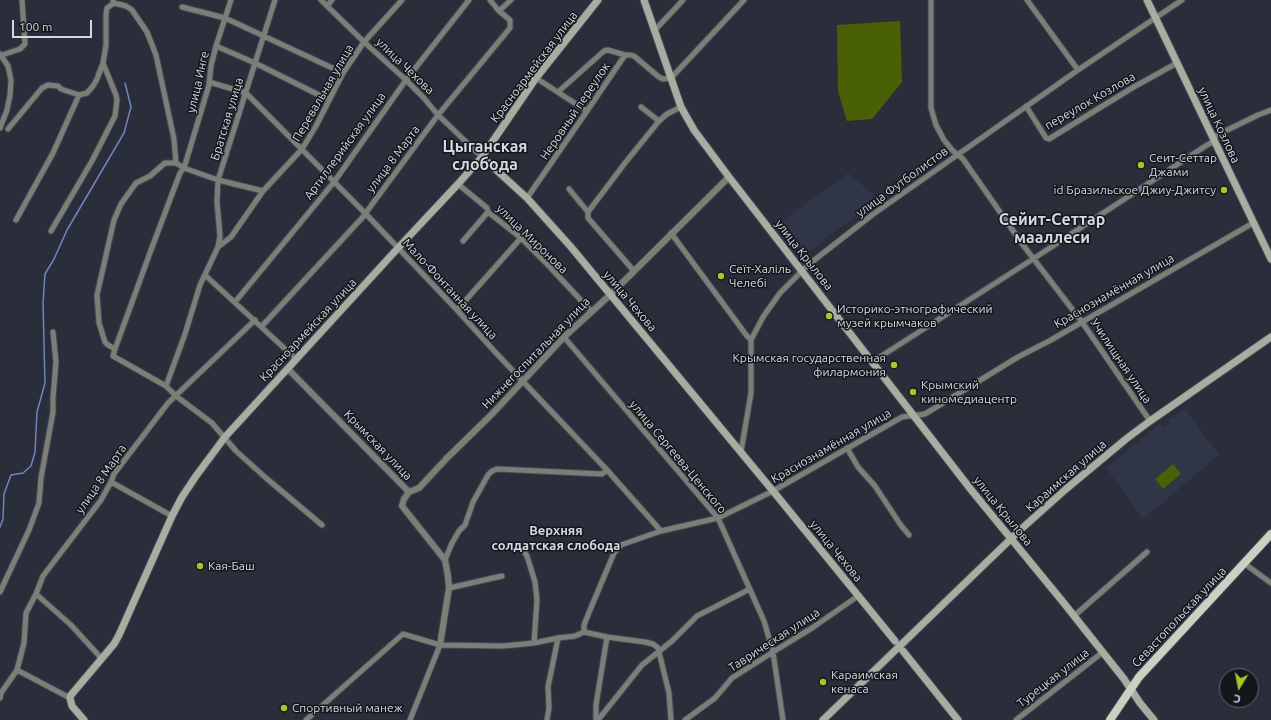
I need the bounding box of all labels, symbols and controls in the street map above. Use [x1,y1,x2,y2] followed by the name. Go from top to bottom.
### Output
[487,8,581,126] street label: Красноармейская улица
[14,12,94,38] scale bar
[19,20,52,33] text: 100 m
[373,35,437,97] street label: улица Чехова
[289,42,357,144] street label: Перевальная улица
[184,50,212,114] street label: улица Инге
[537,60,613,162] street label: Неровный переулок
[1042,69,1138,133] street label: переулок Козлова
[208,76,246,162] street label: Братская улица
[1195,85,1243,165] street label: улица Козлова
[301,90,389,202] street label: Артиллерийская улица
[363,123,423,195] street label: улица 8 Марта
[442,137,528,175] district label: Цыганская слобода
[853,144,951,220] street label: улица Футболистов
[1149,151,1217,179] place label: Сеит-Сеттар Джами
[1136,160,1146,170] marker: Сеит-Сеттар Джами
[1054,183,1216,197] place label: id Бразильское Джиу-Джитсу
[1219,185,1229,195] marker: id Бразильское Джиу-Джитсу
[493,201,571,277] street label: улица Миронова
[999,210,1105,248] district label: Сейит-Сеттар мааллеси
[772,217,836,293] street label: улица Крылова
[400,236,500,342] street label: Мало-Фонтанная улица
[1051,251,1177,331] street label: Краснознамённая улица
[729,262,791,290] place label: Сеїт-Халіль Челебі
[600,268,660,334] street label: улица Чехова
[716,271,726,281] marker: Сеїт-Халіль Челебі
[256,275,360,385] street label: Красноармейская улица
[479,294,593,412] street label: Нижнегоспитальная улица
[837,302,993,330] place label: Историко-этнографический музей крымчаков
[824,311,834,321] marker: Историко-этнографический музей крымчаков
[1087,316,1155,406] street label: Училищная улица
[733,351,886,379] place label: Крымская государственная филармония
[889,360,899,370] marker: Крымская государственная филармония
[921,378,1017,406] place label: Крымский киномедиацентр
[908,387,918,397] marker: Крымский киномедиацентр
[626,397,730,517] street label: улица Сергеева-Ценского
[768,406,894,486] street label: Краснознамённая улица
[341,407,415,483] street label: Крымская улица
[1023,437,1109,515] street label: Караимская улица
[73,442,129,516] street label: улица 8 Марта
[970,473,1036,549] street label: улица Крылова
[807,517,865,585] street label: улица Чехова
[492,523,620,554] district label: Верхняя солдатская слобода
[208,559,255,573] place label: Кая-Баш
[195,561,205,571] marker: Кая-Баш
[1129,564,1229,670] street label: Севастопольская улица
[726,605,822,675] street label: Таврическая улица
[1014,645,1092,711] street label: Турецкая улица
[831,668,898,696] place label: Караимская кенаса
[1219,668,1259,708] north arrow
[818,677,828,687] marker: Караимская кенаса
[1233,692,1242,705] text: С
[292,701,403,715] place label: Спортивный манеж
[279,703,289,713] marker: Спортивный манеж

